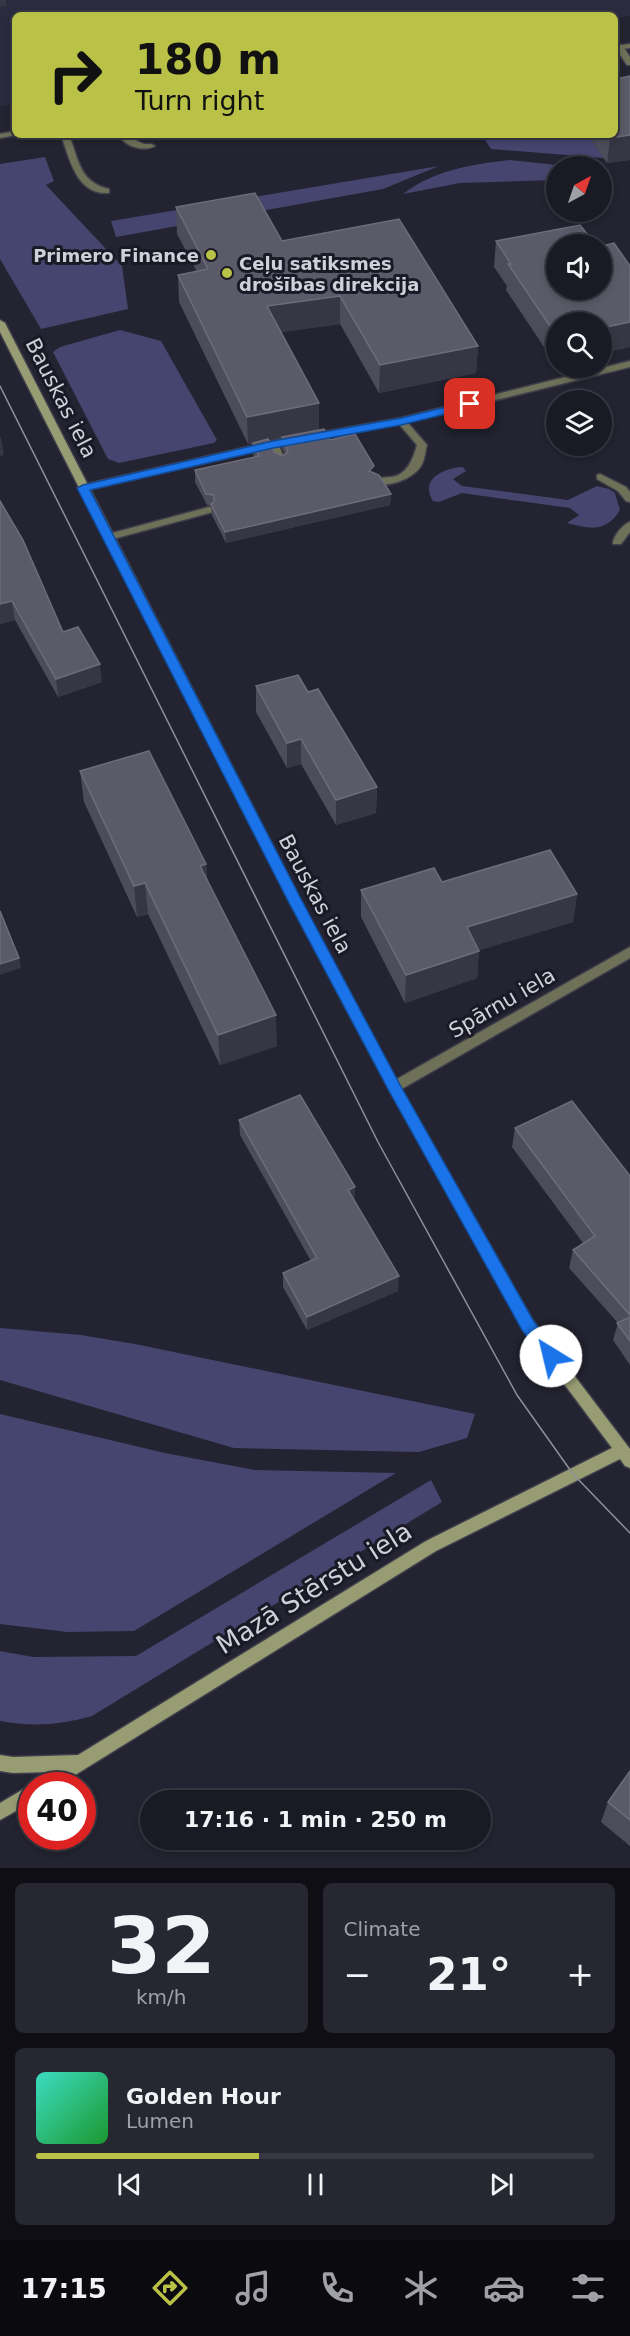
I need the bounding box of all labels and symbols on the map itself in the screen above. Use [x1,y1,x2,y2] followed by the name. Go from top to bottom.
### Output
[546,156,612,222] north arrow
[33,245,199,266] place label: Primero Finance
[204,248,218,262] marker: Primero Finance
[239,253,419,295] place label: Ceļu satiksmes drošības direkcija
[220,266,234,280] marker: Ceļu satiksmes drošības direkcija
[21,334,101,462] street label: Bauskas iela
[444,378,495,429] pin
[274,830,356,958] street label: Bauskas iela
[445,963,559,1043] street label: Spārnu iela
[519,1324,583,1388] position arrow
[211,1516,417,1660] street label: Mazā Stērstu iela
[18,1772,96,1850] speed limit sign: 40

